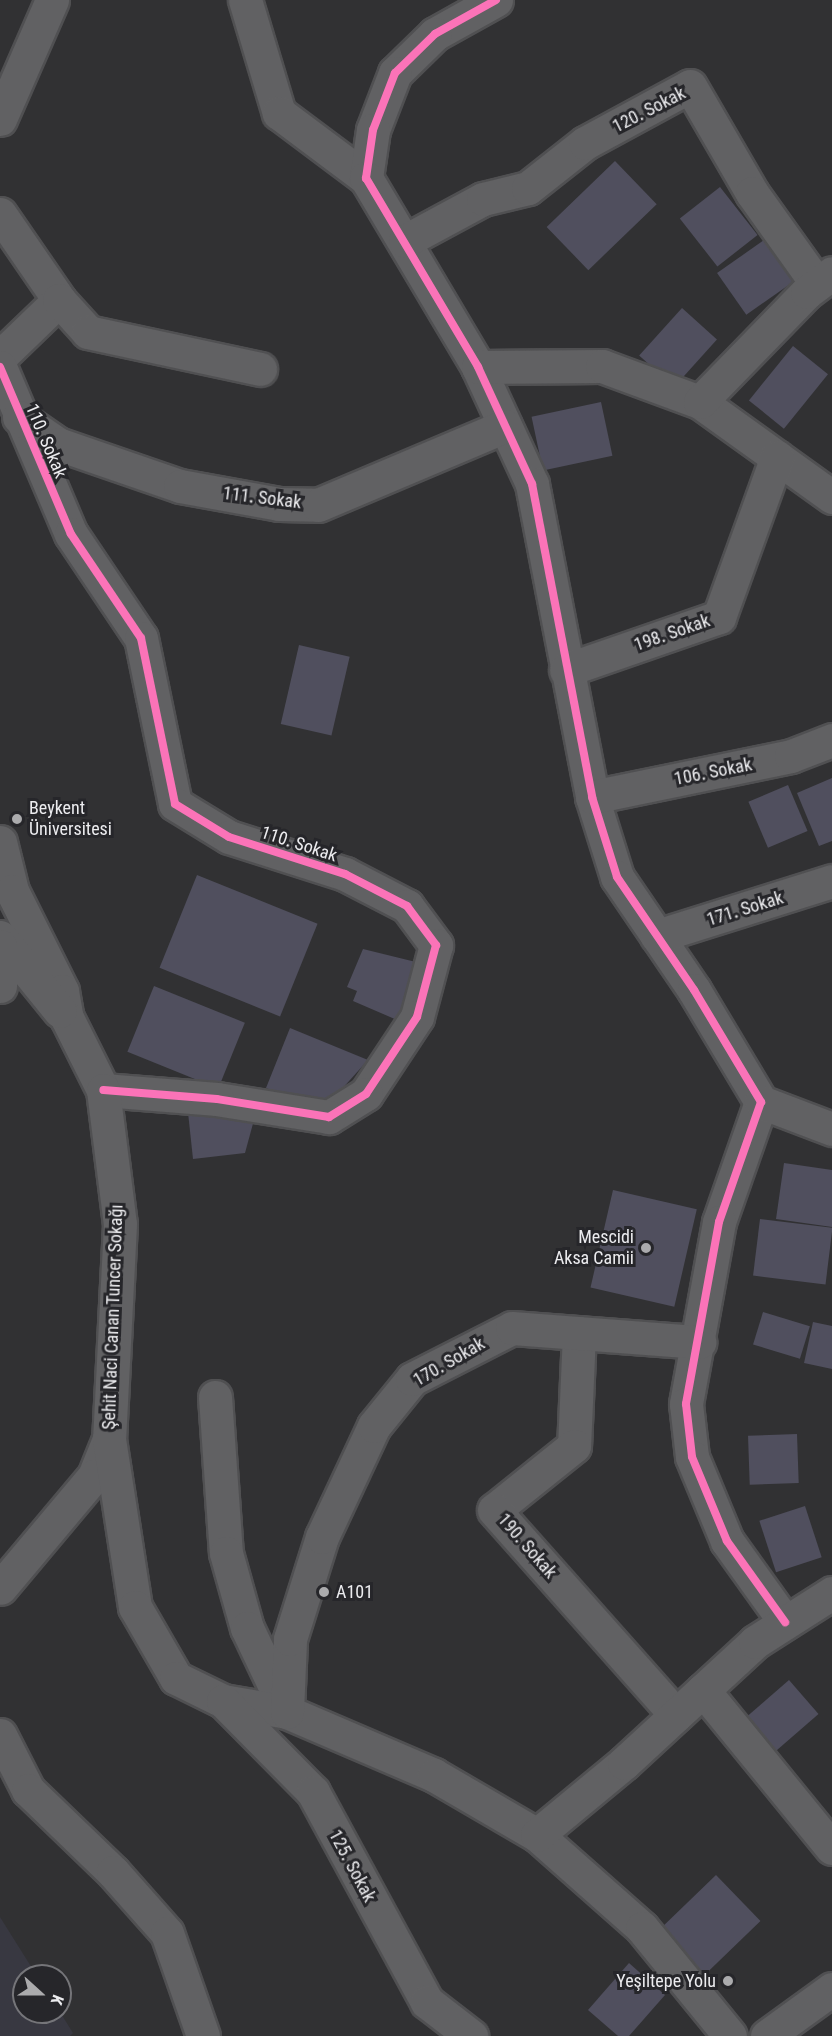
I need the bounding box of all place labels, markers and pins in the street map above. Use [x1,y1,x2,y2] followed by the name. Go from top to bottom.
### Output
[29,798,112,840] place label: Beykent Üniversitesi
[10,812,24,826] marker: Beykent Üniversitesi
[554,1227,634,1270] place label: Mescidi Aksa Camii
[639,1241,653,1255] marker: Mescidi Aksa Camii
[336,1581,373,1603] place label: A101
[317,1585,331,1599] marker: A101
[616,1970,716,1992] place label: Yeşiltepe Yolu
[721,1974,735,1988] marker: Yeşiltepe Yolu

